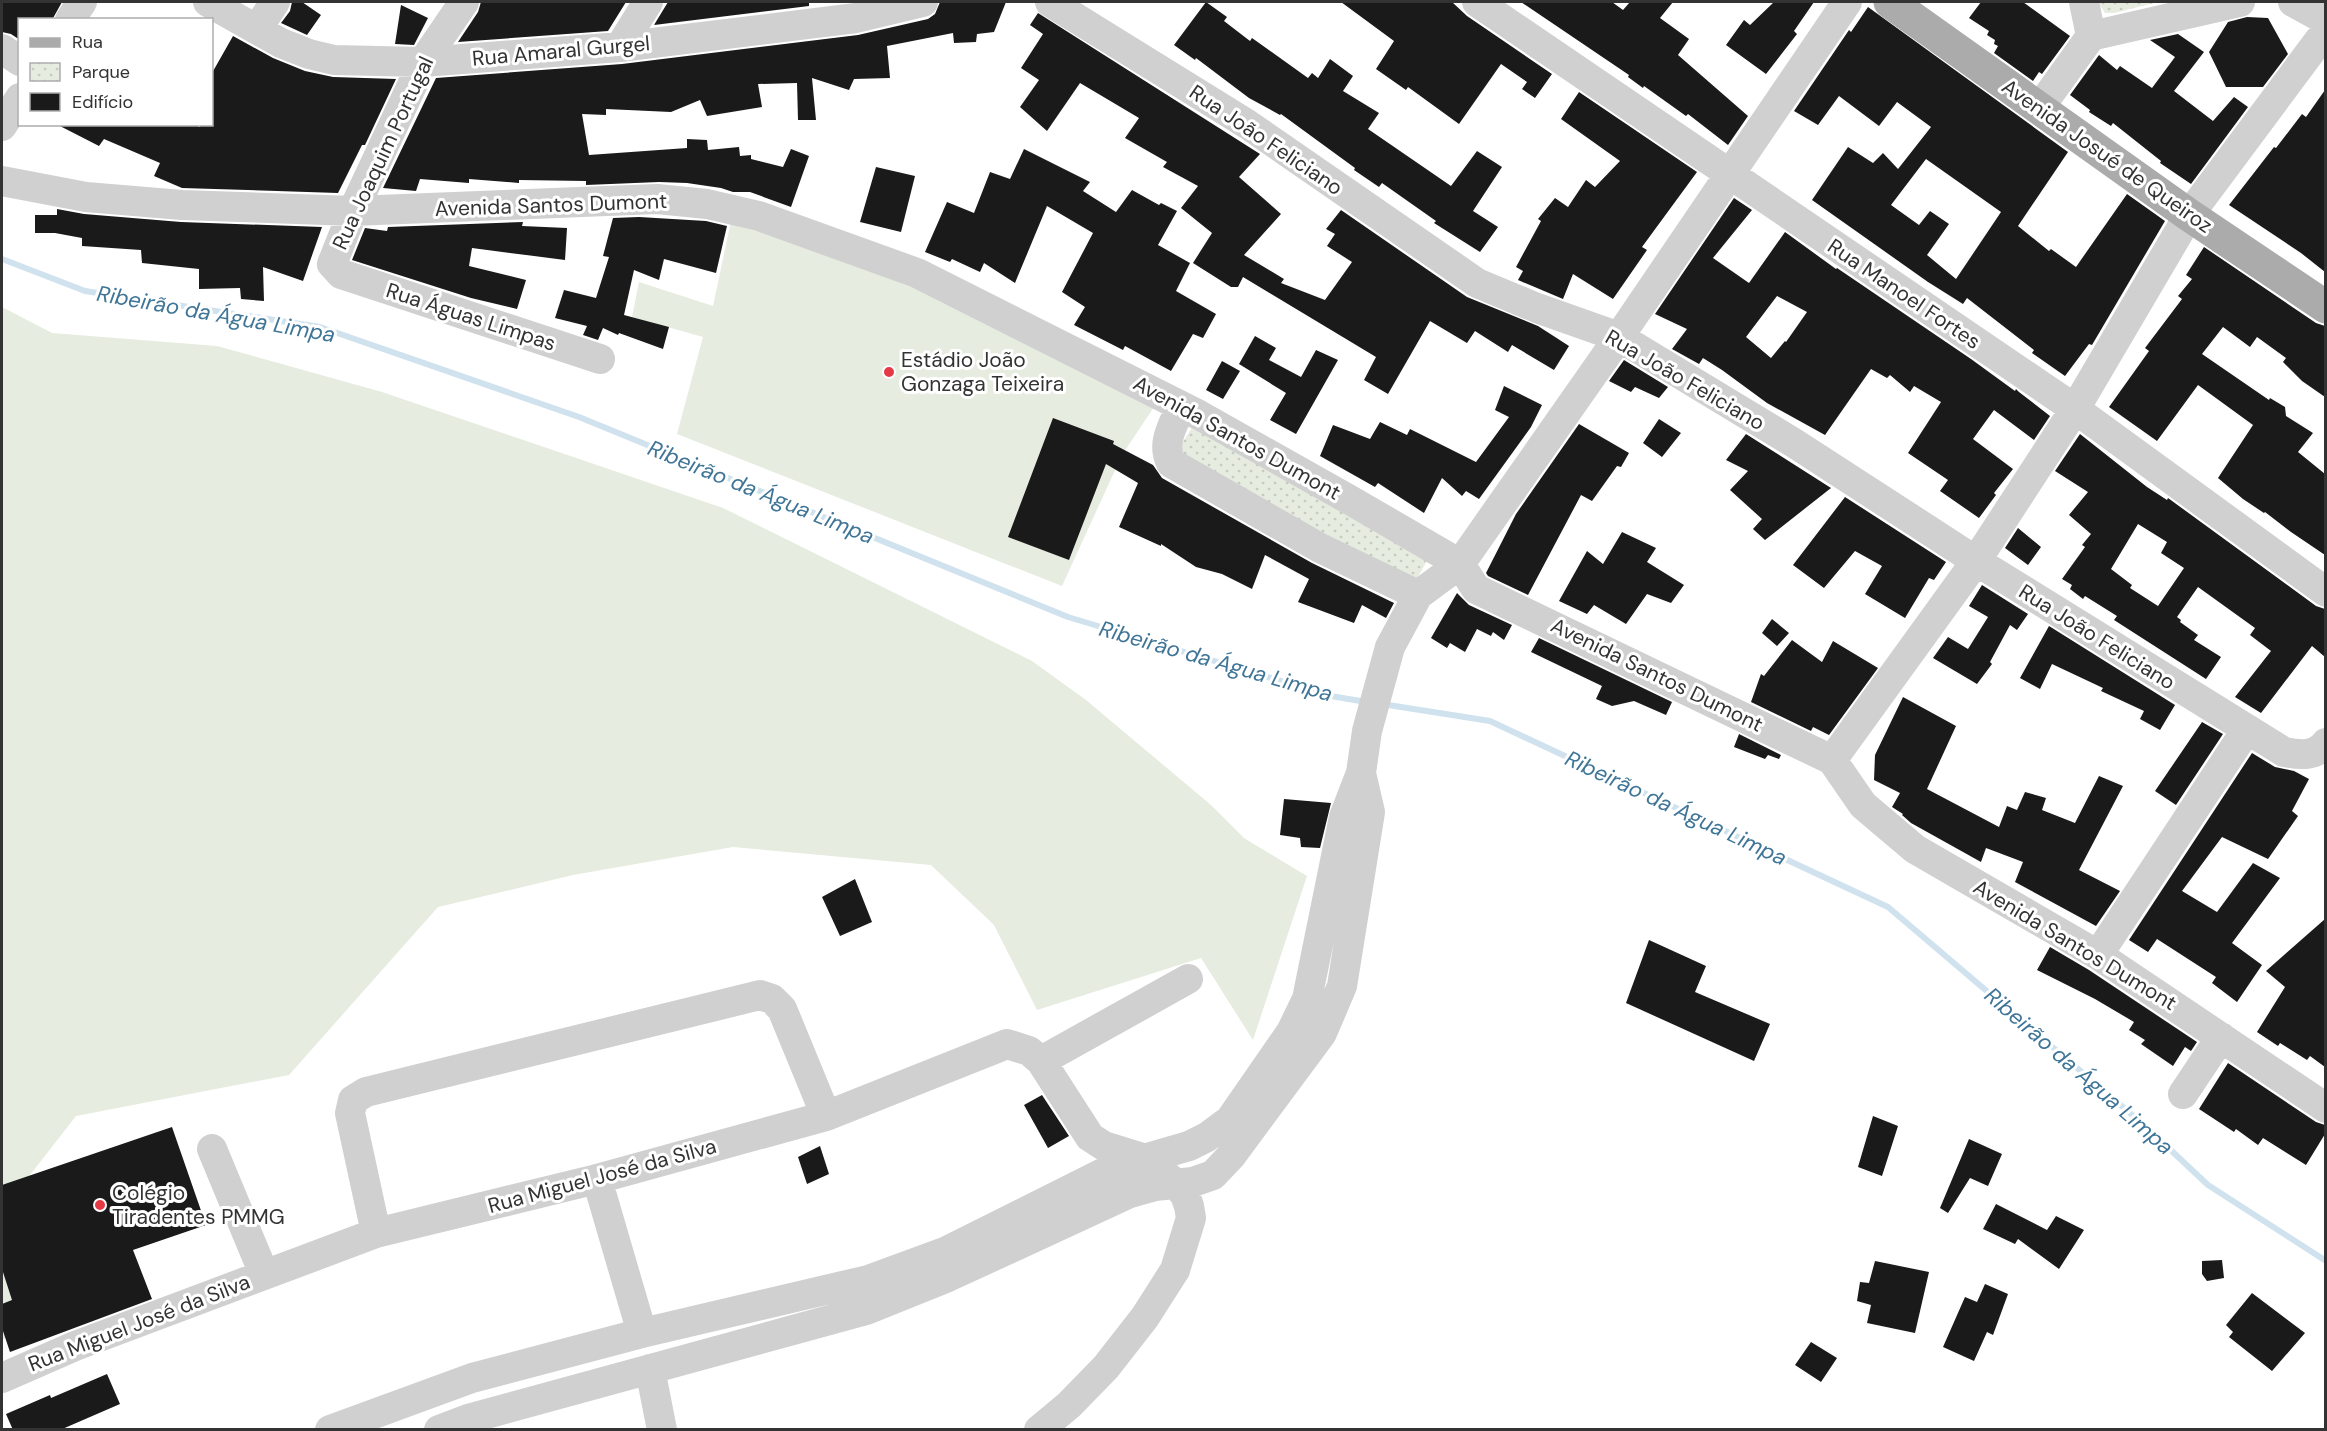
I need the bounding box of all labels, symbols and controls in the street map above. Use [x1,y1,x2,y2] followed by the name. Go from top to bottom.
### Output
[18,18,213,126] legend
[471,29,651,73] street label: Rua Amaral Gurgel
[72,30,103,54] text: Rua
[326,52,440,254] street label: Rua Joaquim Portugal
[72,60,130,84] text: Parque
[1996,73,2218,239] street label: Avenida Josué de Queiroz
[1184,78,1348,202] street label: Rua João Feliciano
[72,90,133,114] text: Edifício
[434,187,668,223] street label: Avenida Santos Dumont
[1822,232,1986,356] street label: Rua Manoel Fortes
[383,276,559,358] street label: Rua Águas Limpas
[95,279,337,349] water label: Ribeirão da Água Limpa
[1600,323,1770,437] street label: Rua João Feliciano
[901,346,1064,398] place label: Estádio João Gonzaga Teixeira
[882,365,896,379] marker: Estádio João Gonzaga Teixeira
[1128,369,1346,507] street label: Avenida Santos Dumont
[644,433,878,551] water label: Ribeirão da Água Limpa
[2014,578,2180,696] street label: Rua João Feliciano
[1546,611,1768,739] street label: Avenida Santos Dumont
[1096,614,1336,708] water label: Ribeirão da Água Limpa
[1560,744,1792,872] water label: Ribeirão da Água Limpa
[1968,873,2182,1017] street label: Avenida Santos Dumont
[1978,981,2180,1161] water label: Ribeirão da Água Limpa
[485,1132,719,1220] street label: Rua Miguel José da Silva
[112,1179,285,1231] place label: Colégio Tiradentes PMMG
[93,1198,107,1212] marker: Colégio Tiradentes PMMG
[24,1268,254,1378] street label: Rua Miguel José da Silva

